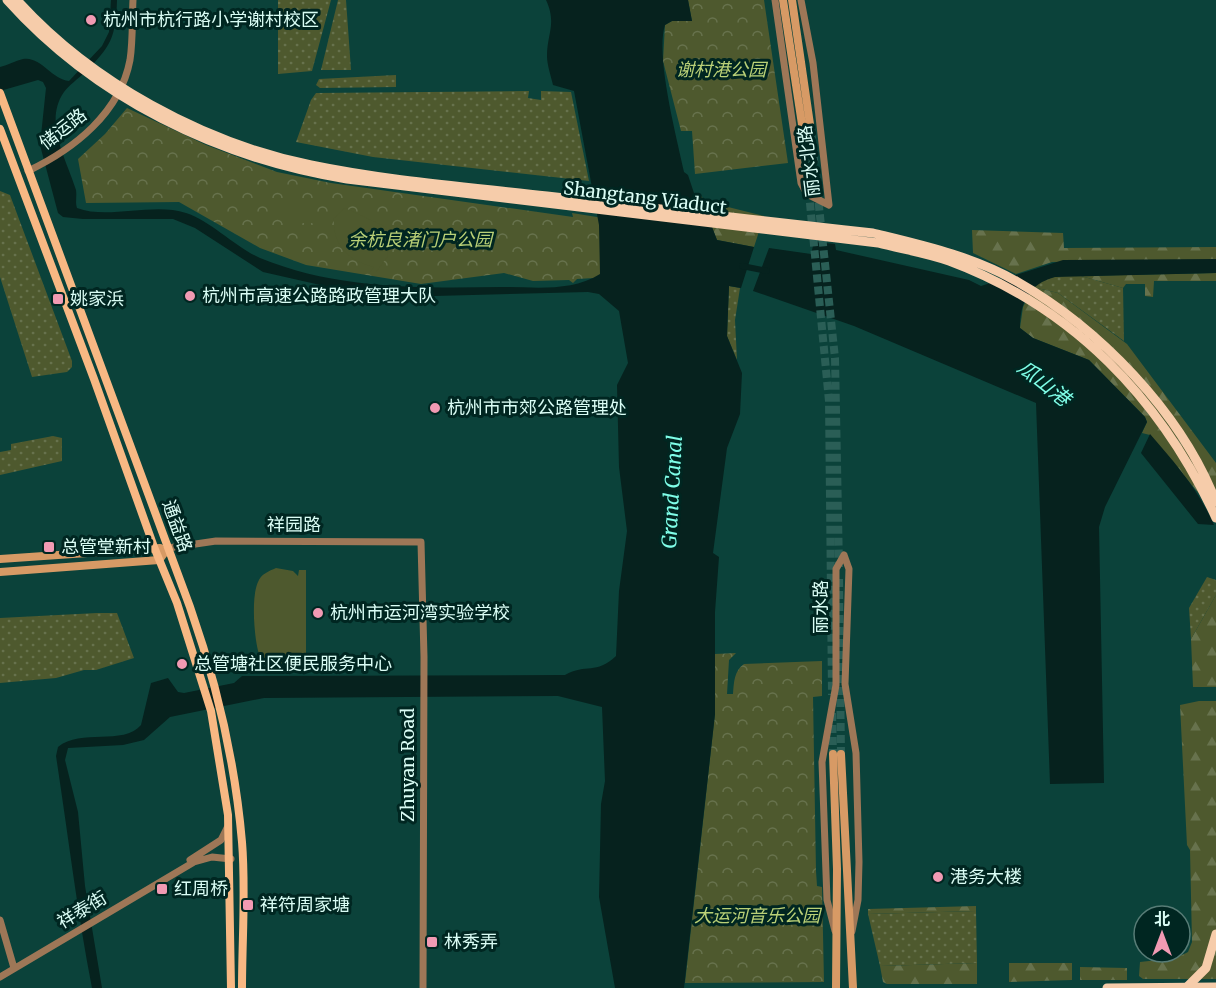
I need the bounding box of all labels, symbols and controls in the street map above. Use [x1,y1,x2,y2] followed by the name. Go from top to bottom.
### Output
[103,8,319,31] place label: 杭州市杭行路小学谢村校区
[84,13,98,27] marker: 杭州市杭行路小学谢村校区
[676,58,769,81] park label: 谢村港公园
[34,103,91,154] street label: 储运路
[793,124,824,198] street label: 丽水北路
[562,176,728,219] street label: Shangtang Viaduct
[348,228,495,251] park label: 余杭良渚门户公园
[202,284,436,307] place label: 杭州市高速公路路政管理大队
[70,287,124,310] place label: 姚家浜
[183,289,197,303] marker: 杭州市高速公路路政管理大队
[51,292,65,306] marker: 姚家浜
[1013,354,1078,413] water label: 瓜山港
[447,396,627,419] place label: 杭州市市郊公路管理处
[428,401,442,415] marker: 杭州市市郊公路管理处
[656,435,687,549] water label: Grand Canal
[157,497,198,555] street label: 通益路
[267,513,321,536] street label: 祥园路
[61,535,151,558] place label: 总管堂新村
[42,540,56,554] marker: 总管堂新村
[809,580,832,634] street label: 丽水路
[330,601,510,624] place label: 杭州市运河湾实验学校
[311,606,325,620] marker: 杭州市运河湾实验学校
[194,652,392,675] place label: 总管塘社区便民服务中心
[175,657,189,671] marker: 总管塘社区便民服务中心
[396,708,419,822] street label: Zhuyan Road
[950,865,1022,888] place label: 港务大楼
[931,870,945,884] marker: 港务大楼
[174,877,228,900] place label: 红周桥
[155,882,169,896] marker: 红周桥
[53,886,111,933] street label: 祥泰街
[260,893,350,916] place label: 祥符周家塘
[241,898,255,912] marker: 祥符周家塘
[694,904,823,927] park label: 大运河音乐公园
[1132,904,1192,964] north arrow
[1154,909,1170,929] text: 北
[444,930,498,953] place label: 林秀弄
[425,935,439,949] marker: 林秀弄

